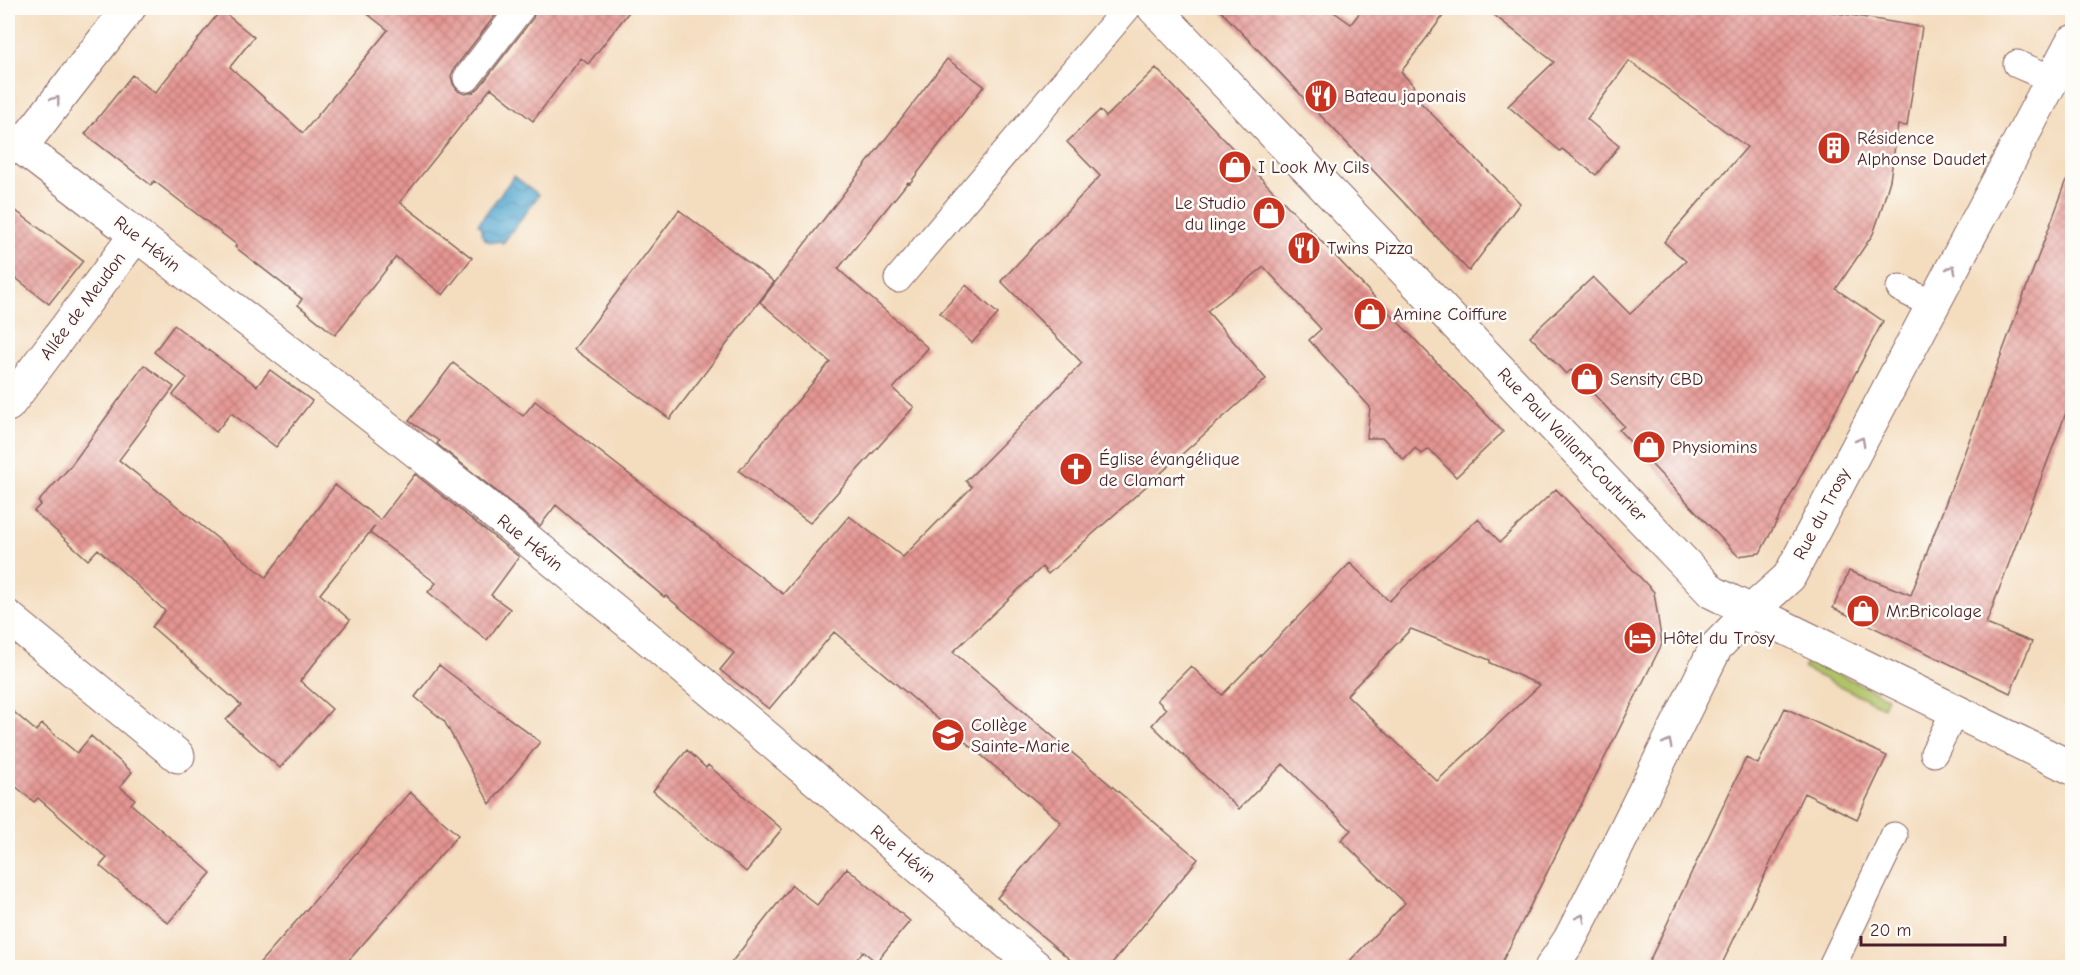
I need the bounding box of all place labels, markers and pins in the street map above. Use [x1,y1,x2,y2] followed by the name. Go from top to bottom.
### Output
[1303,78,1339,114] restaurant icon: Bateau japonais
[1344,86,1466,107] place label: Bateau japonais
[1857,128,1987,170] place label: Résidence Alphonse Daudet
[1816,130,1852,166] building icon: Résidence Alphonse Daudet
[1217,149,1253,185] shop icon: I Look My Cils
[1258,157,1369,178] place label: I Look My Cils
[1175,193,1246,235] place label: Le Studio du linge
[1251,195,1287,231] shop icon: Le Studio du linge
[1286,230,1322,266] restaurant icon: Twins Pizza
[1327,238,1413,259] place label: Twins Pizza
[1352,296,1388,332] shop icon: Amine Coiffure
[1393,304,1507,325] place label: Amine Coiffure
[1569,361,1605,397] shop icon: Sensity CBD
[1610,369,1703,390] place label: Sensity CBD
[1631,429,1667,465] shop icon: Physiomins
[1672,437,1757,458] place label: Physiomins
[1099,448,1239,491] place label: Église évangélique de Clamart
[1058,451,1094,487] church icon: Église évangélique de Clamart
[1845,593,1881,629] shop icon: Mr.Bricolage
[1886,601,1982,622] place label: Mr.Bricolage
[1622,620,1658,656] hotel icon: Hôtel du Trosy
[1663,628,1776,649] place label: Hôtel du Trosy
[971,715,1070,757] place label: Collège Sainte-Marie
[930,717,966,753] school or university icon: Collège Sainte-Marie

